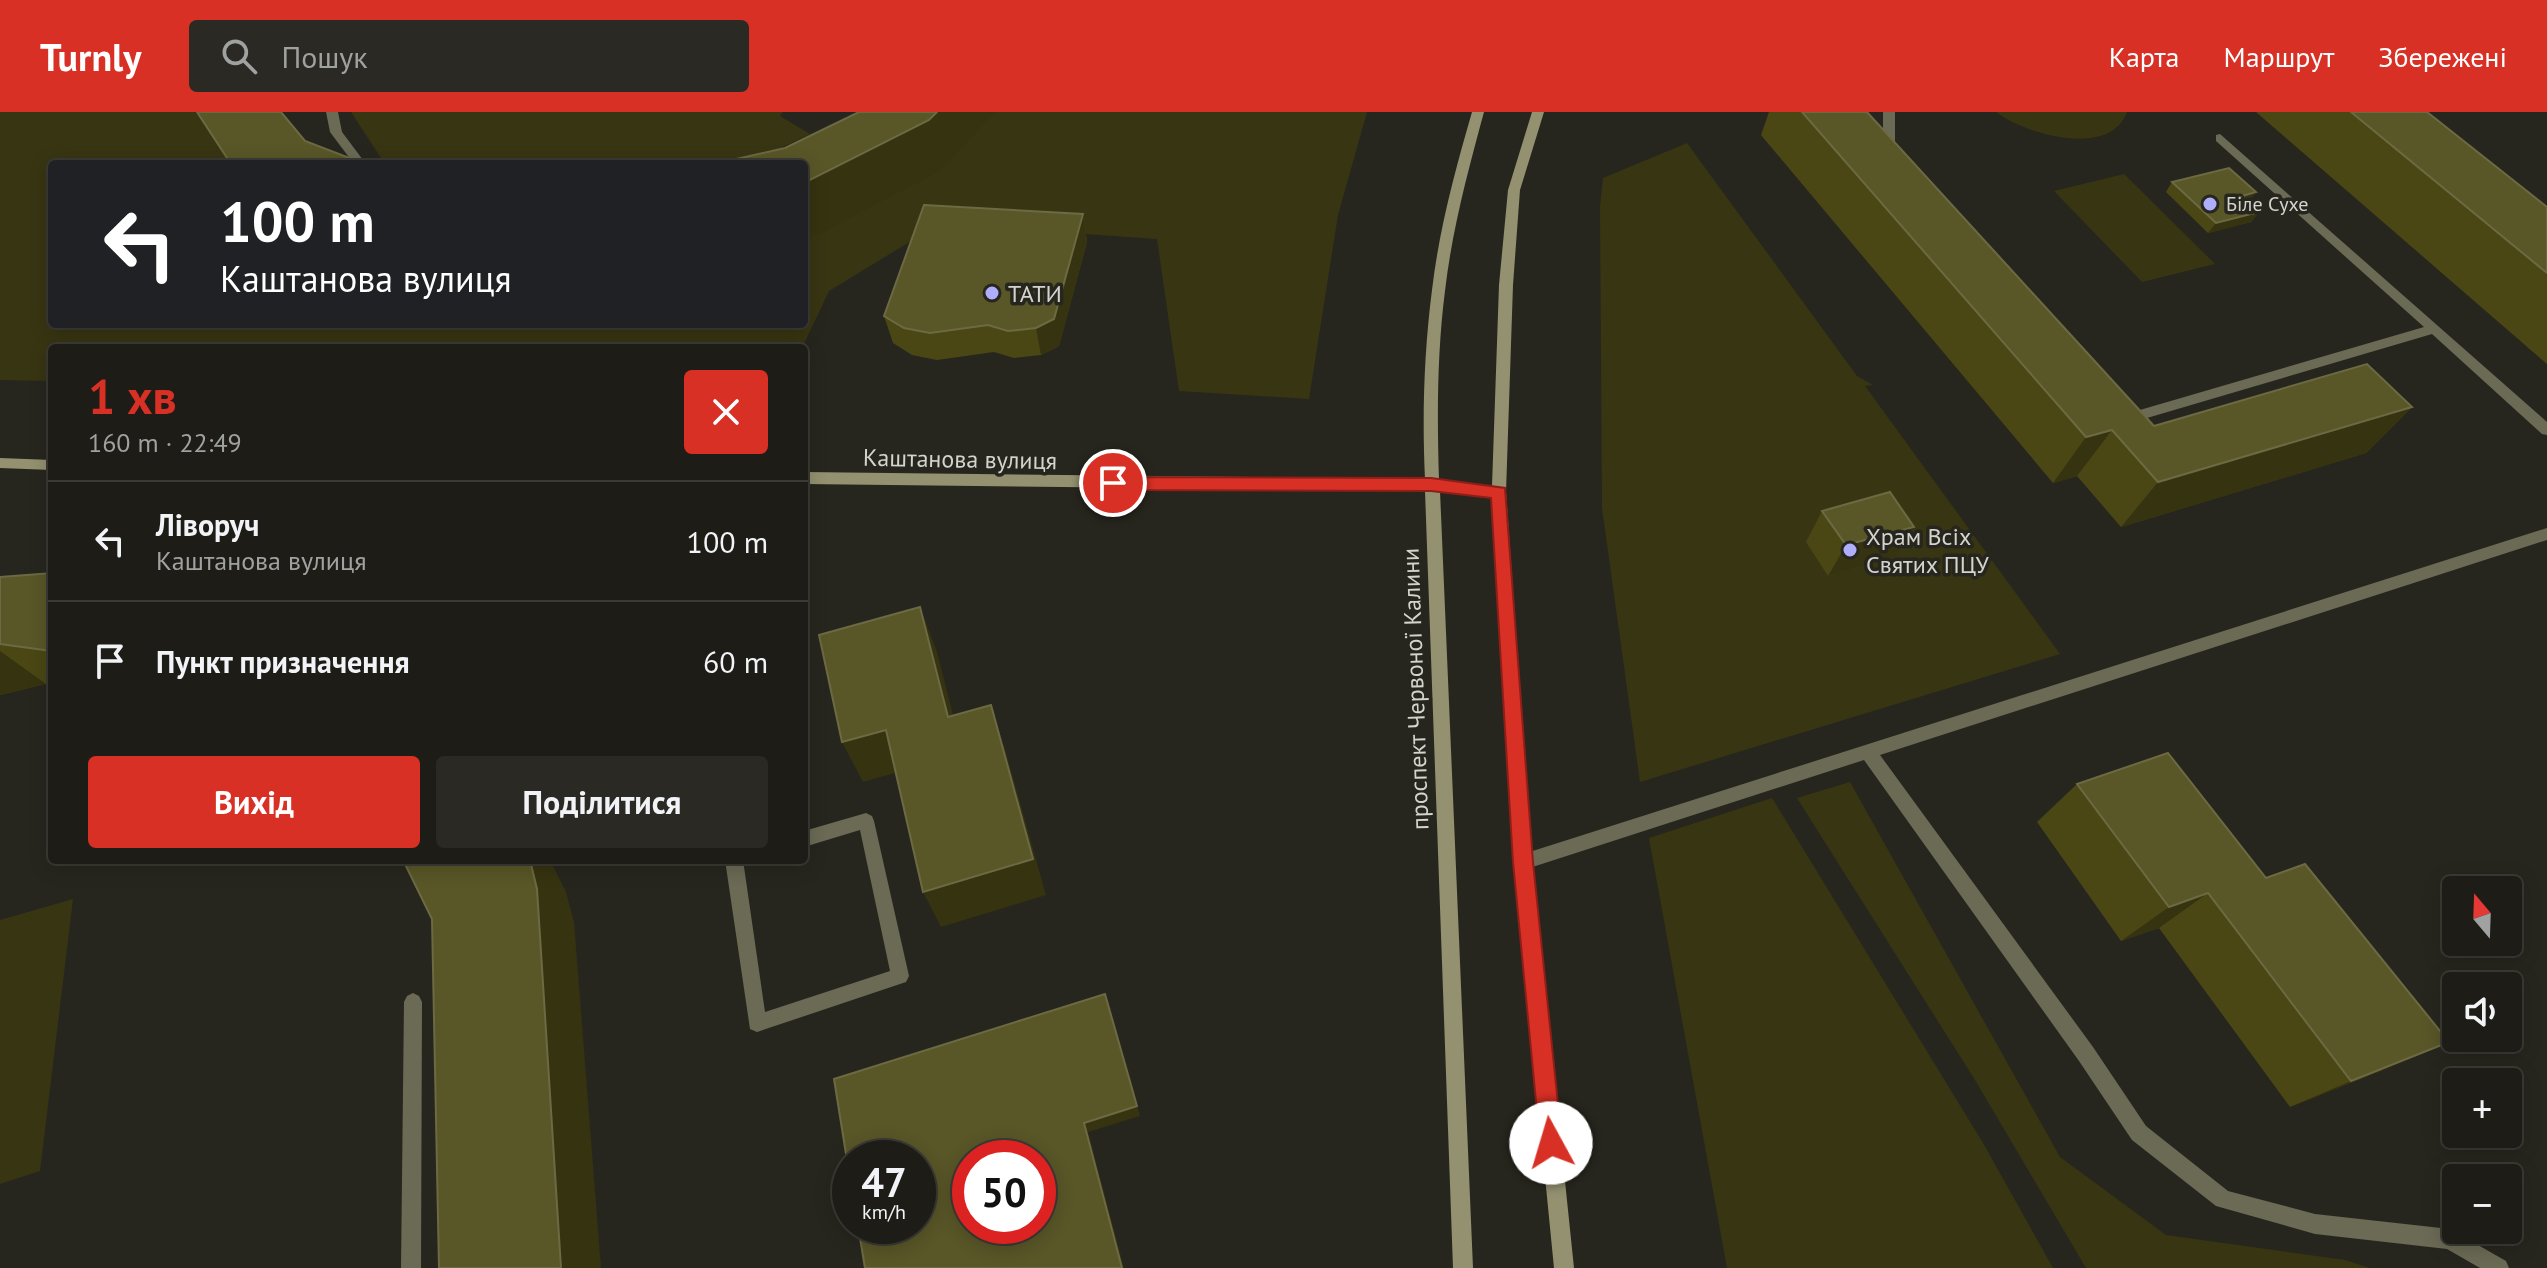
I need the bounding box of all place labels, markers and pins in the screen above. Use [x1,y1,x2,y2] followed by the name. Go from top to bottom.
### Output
[2226,191,2308,217] place label: Біле Сухе
[2201,195,2219,213] marker: Біле Сухе
[1008,278,1062,309] place label: ТАТИ
[983,284,1001,302] marker: ТАТИ
[1079,449,1147,517] pin
[1866,521,1990,580] place label: Храм Всіх Святих ПЦУ
[1841,541,1859,559] marker: Храм Всіх Святих ПЦУ

